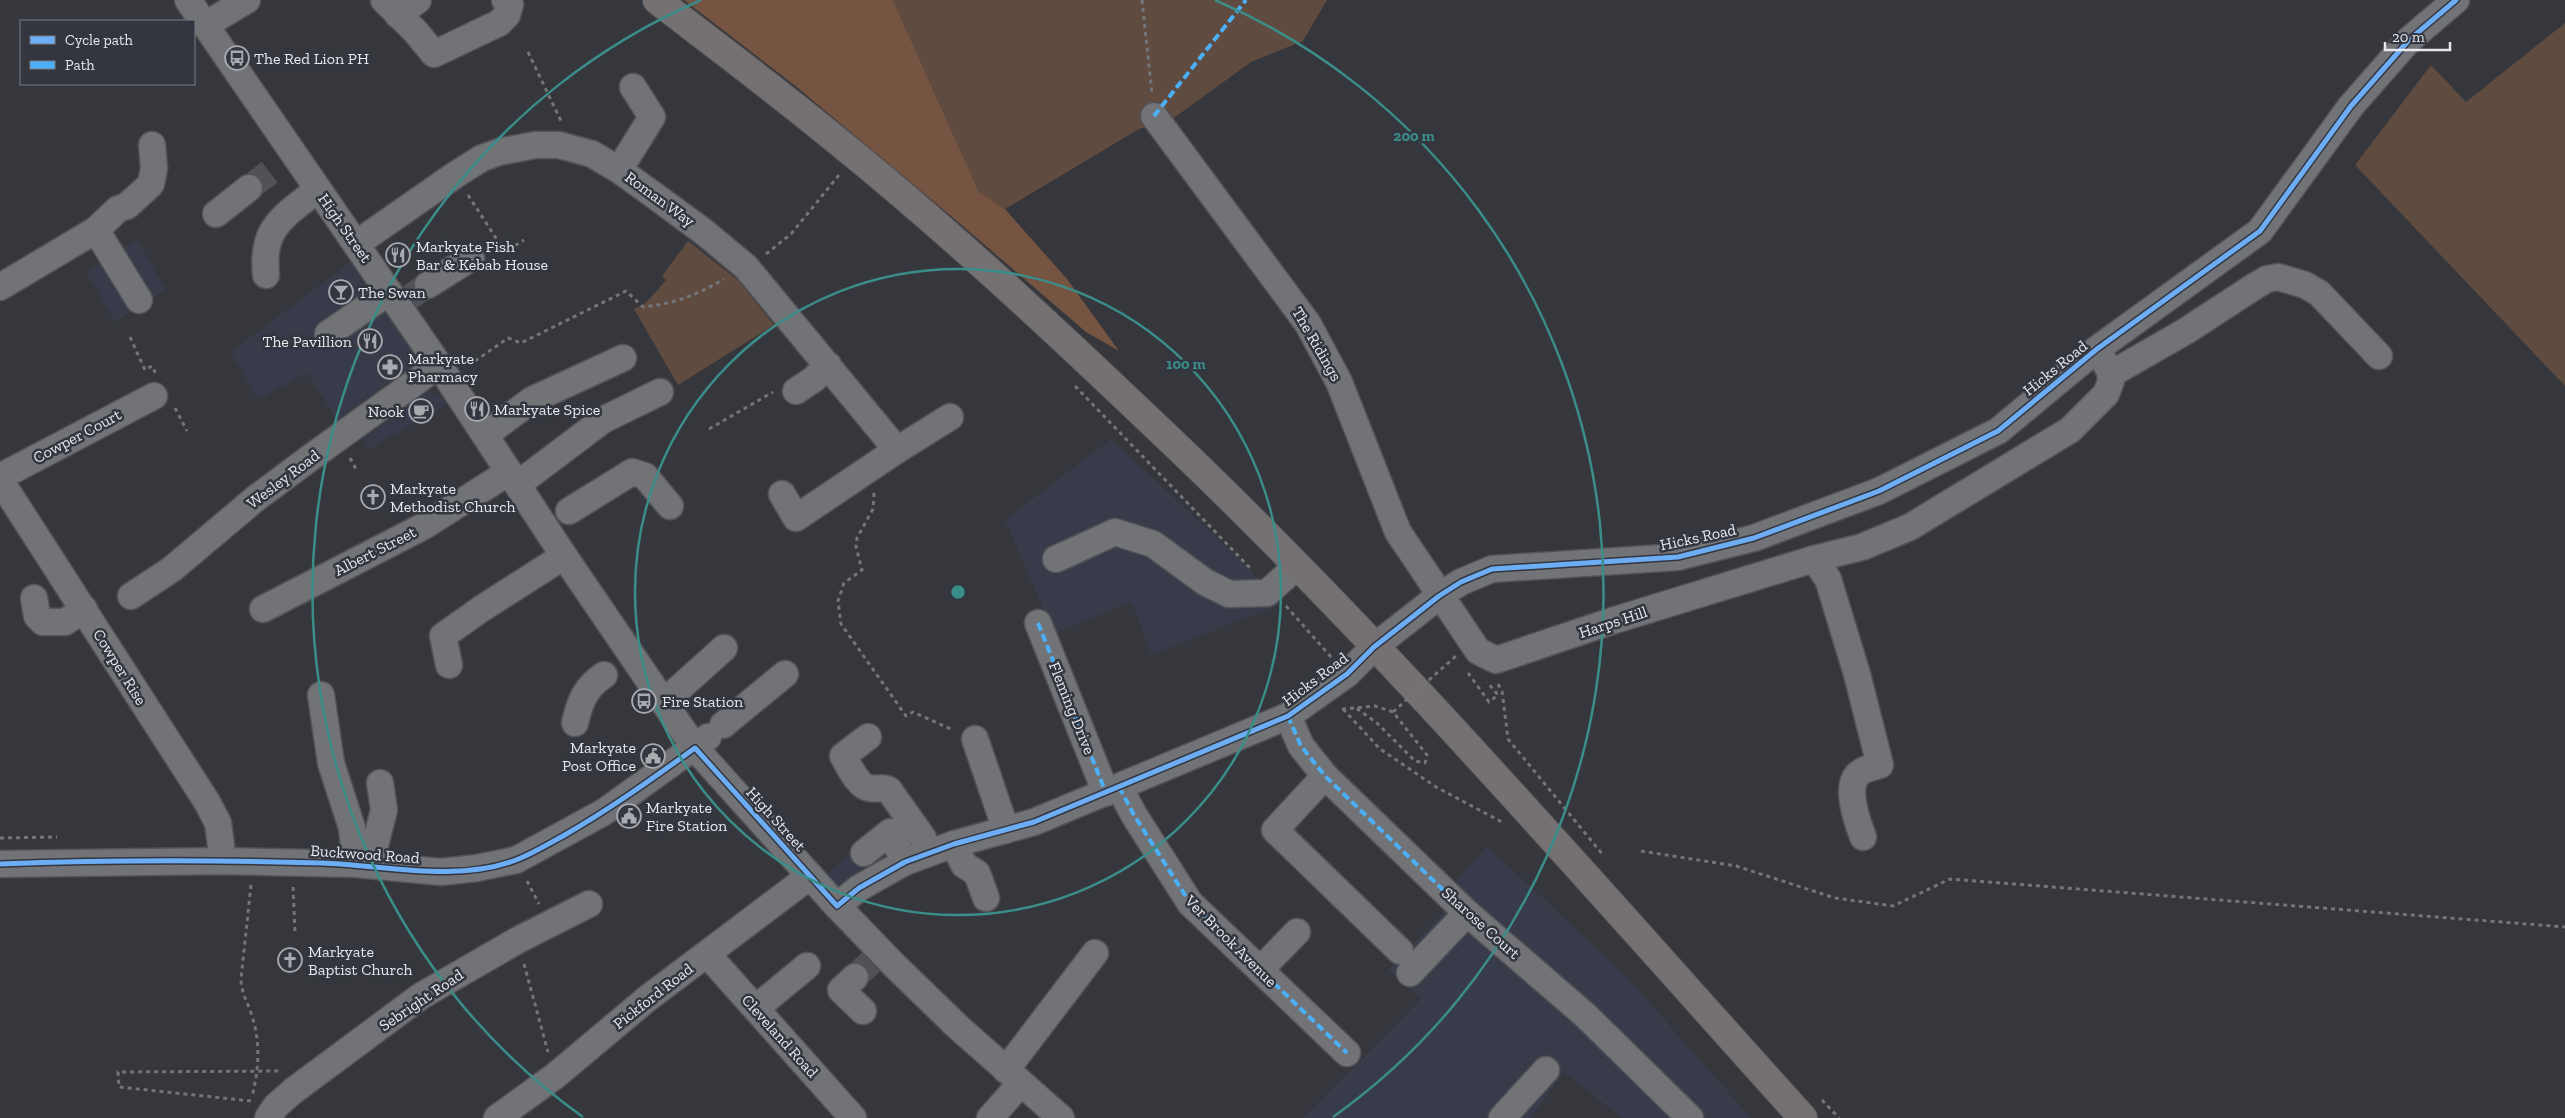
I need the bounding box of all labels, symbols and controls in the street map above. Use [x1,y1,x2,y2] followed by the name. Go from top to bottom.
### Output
[20,20,195,85] legend
[2385,20,2450,52] scale bar
[2392,28,2425,46] text: 20 m
[65,31,134,49] text: Cycle path
[224,45,250,71] bus stop icon: The Red Lion PH
[254,49,369,68] place label: The Red Lion PH
[65,56,95,74] text: Path
[1393,127,1435,145] text: 200 m
[621,167,699,231] street label: Roman Way
[314,190,376,266] street label: High Street
[416,237,548,274] place label: Markyate Fish Bar & Kebab House
[385,242,411,268] restaurant icon: Markyate Fish Bar & Kebab House
[328,279,354,305] bar icon: The Swan
[358,283,426,302] place label: The Swan
[1288,303,1346,385] street label: The Ridings
[357,328,383,354] restaurant icon: The Pavillion
[262,332,353,351] place label: The Pavillion
[2019,336,2091,400] street label: Hicks Road
[408,349,479,386] place label: Markyate Pharmacy
[377,354,403,380] pharmacy icon: Markyate Pharmacy
[1166,355,1206,373] text: 100 m
[464,396,490,422] restaurant icon: Markyate Spice
[408,398,434,424] cafe icon: Nook
[494,400,600,419] place label: Markyate Spice
[368,402,405,421] place label: Nook
[30,405,124,467] street label: Cowper Court
[243,445,323,512] street label: Wesley Road
[390,479,516,516] place label: Markyate Methodist Church
[360,484,386,510] church icon: Markyate Methodist Church
[1658,520,1738,554] street label: Hicks Road
[331,522,419,580] street label: Albert Street
[949,583,967,601] centre of rings
[1576,602,1650,642] street label: Harps Hill
[89,626,151,708] street label: Cowper Rise
[1278,648,1352,710] street label: Hicks Road
[1045,659,1099,757] street label: Fleming Drive
[631,688,657,714] bus stop icon: Fire Station
[662,692,744,711] place label: Fire Station
[562,738,636,775] place label: Markyate Post Office
[640,743,666,769] public building icon: Markyate Post Office
[742,783,810,855] street label: High Street
[646,798,728,835] place label: Markyate Fire Station
[616,803,642,829] public building icon: Markyate Fire Station
[310,841,421,867] street label: Buckwood Road
[1438,883,1524,963] street label: Sharose Court
[1180,890,1281,991] street label: Ver Brook Avenue
[308,942,413,979] place label: Markyate Baptist Church
[277,947,303,973] church icon: Markyate Baptist Church
[609,959,697,1033] street label: Pickford Road
[375,965,467,1035] street label: Sebright Road
[738,991,822,1082] street label: Cleveland Road

